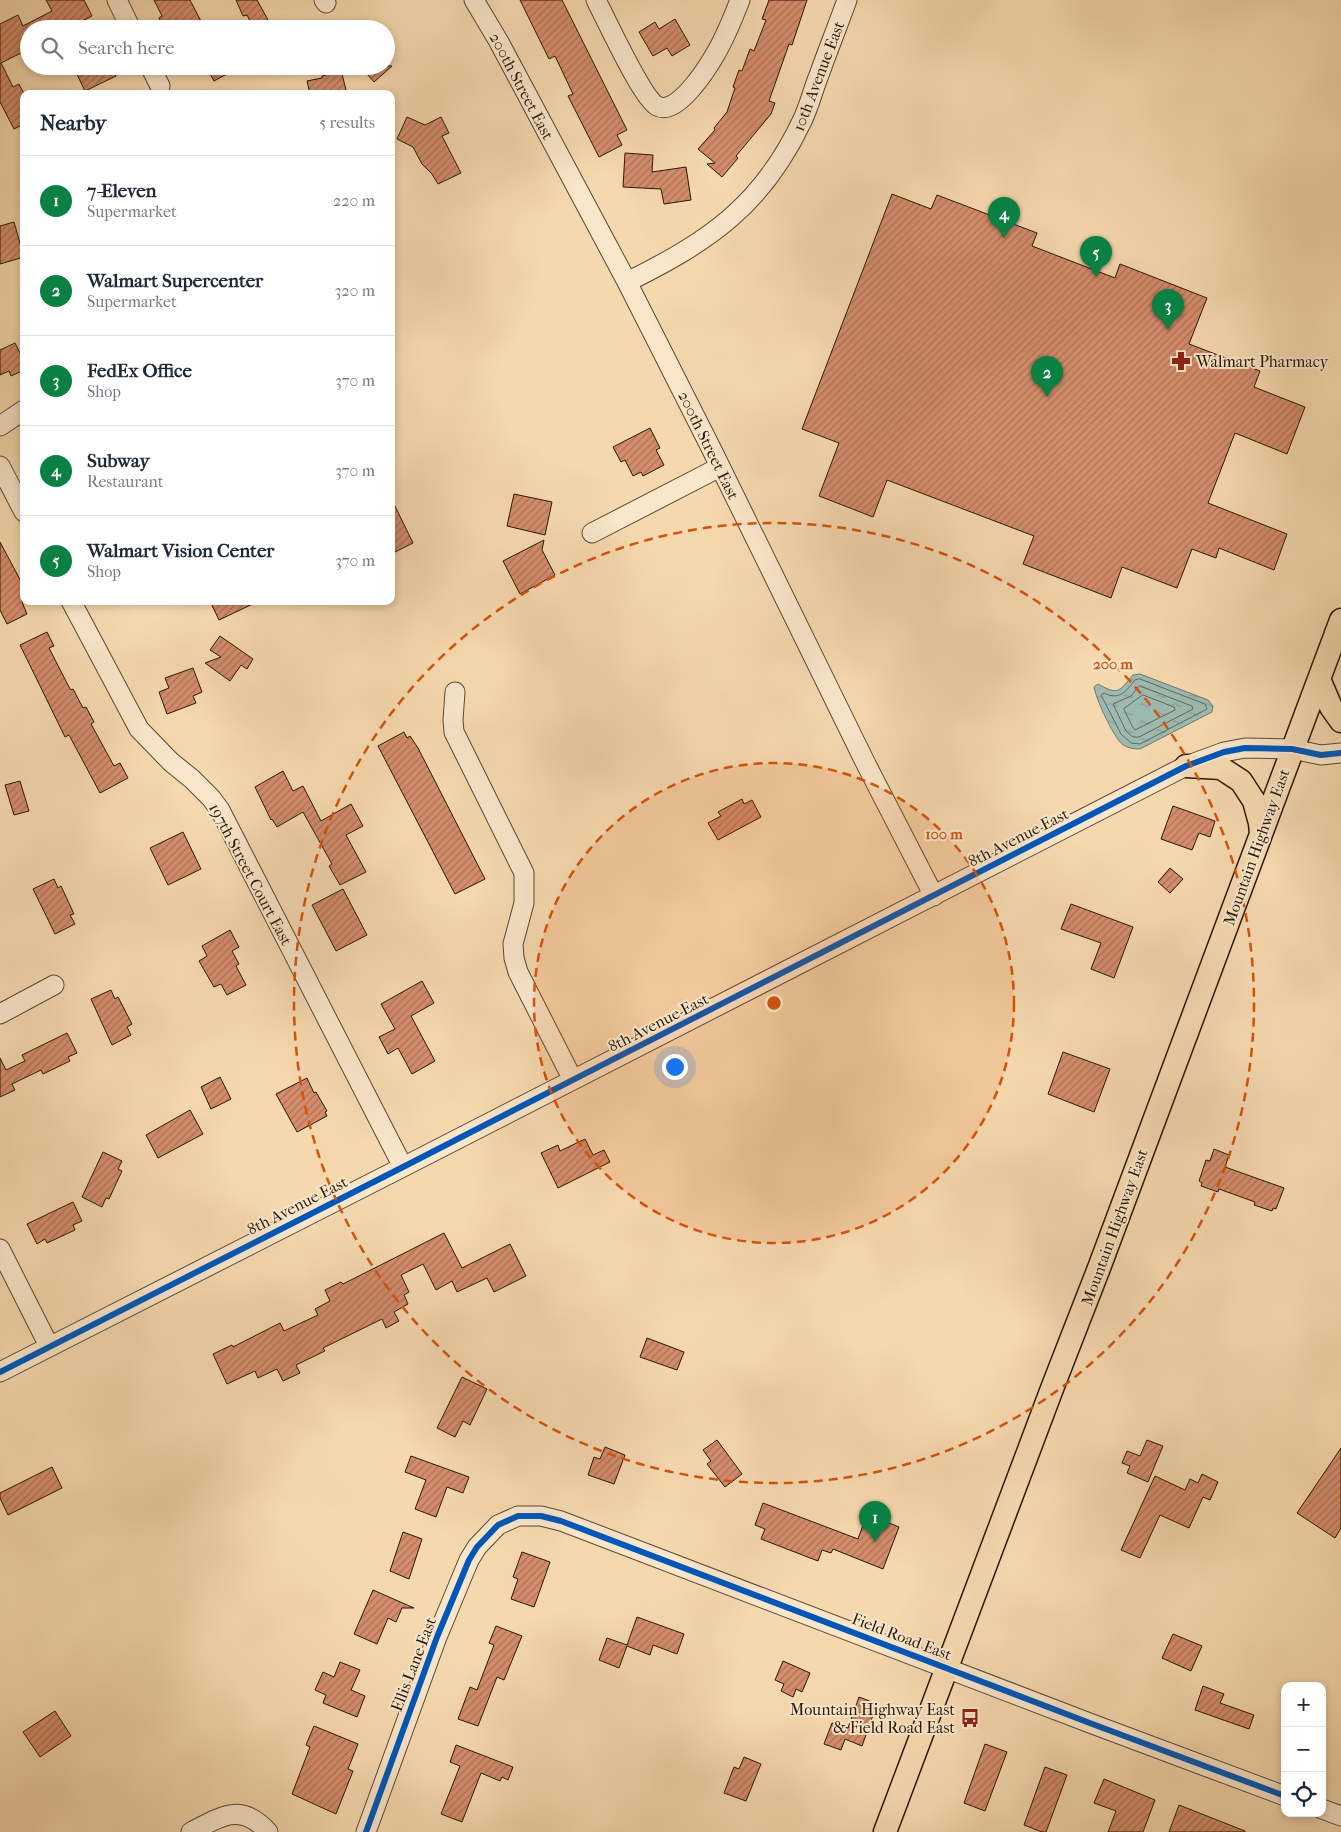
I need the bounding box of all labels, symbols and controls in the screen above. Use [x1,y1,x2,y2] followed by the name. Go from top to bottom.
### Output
[789,18,848,134] street label: 10th Avenue East
[20,20,395,75] search box
[485,29,558,143] street label: 200th Street East
[38,34,66,62] icon: search
[78,37,174,59] text: Search here
[40,111,106,135] text: Nearby
[319,113,375,132] text: 5 results
[87,180,157,202] text: 7-Eleven
[53,191,59,210] text: 1
[333,191,375,210] text: 220 m
[988,197,1020,238] pin: 4
[87,202,177,221] text: Supermarket
[1080,236,1112,277] pin: 5
[87,270,263,292] text: Walmart Supercenter
[52,281,60,300] text: 2
[335,281,375,300] text: 320 m
[1152,289,1184,330] pin: 3
[87,292,177,311] text: Supermarket
[1170,350,1192,372] pharmacy icon: Walmart Pharmacy
[1195,352,1329,371] place label: Walmart Pharmacy
[1031,356,1063,397] pin: 2
[87,360,192,382] text: FedEx Office
[53,371,59,390] text: 3
[335,371,375,390] text: 370 m
[87,382,121,401] text: Shop
[674,388,743,503] street label: 200th Street East
[87,450,150,472] text: Subway
[51,461,61,480] text: 4
[335,461,375,480] text: 370 m
[87,472,163,491] text: Restaurant
[87,540,274,562] text: Walmart Vision Center
[53,551,59,570] text: 5
[335,551,375,570] text: 370 m
[87,562,121,581] text: Shop
[1093,655,1133,673] text: 200 m
[1219,766,1294,928] street label: Mountain Highway East
[205,800,296,949] street label: 197th Street Court East
[965,804,1072,871] street label: 8th Avenue East
[925,825,963,843] text: 100 m
[605,989,712,1056] street label: 8th Avenue East
[765,994,783,1012] centre of rings
[662,1054,688,1080] your location
[1077,1146,1152,1308] street label: Mountain Highway East
[244,1172,351,1239] street label: 8th Avenue East
[859,1501,891,1542] pin: 1
[849,1609,955,1664] street label: Field Road East
[387,1614,440,1714] street label: Ellis Lane East
[1281,1682,1326,1817] map controls
[1281,1682,1326,1727] button: +
[790,1700,955,1737] place label: Mountain Highway East & Field Road East
[959,1707,981,1729] bus stop icon: Mountain Highway East & Field Road East
[1281,1727,1326,1772] button: −
[1281,1772,1326,1817] button: locate

